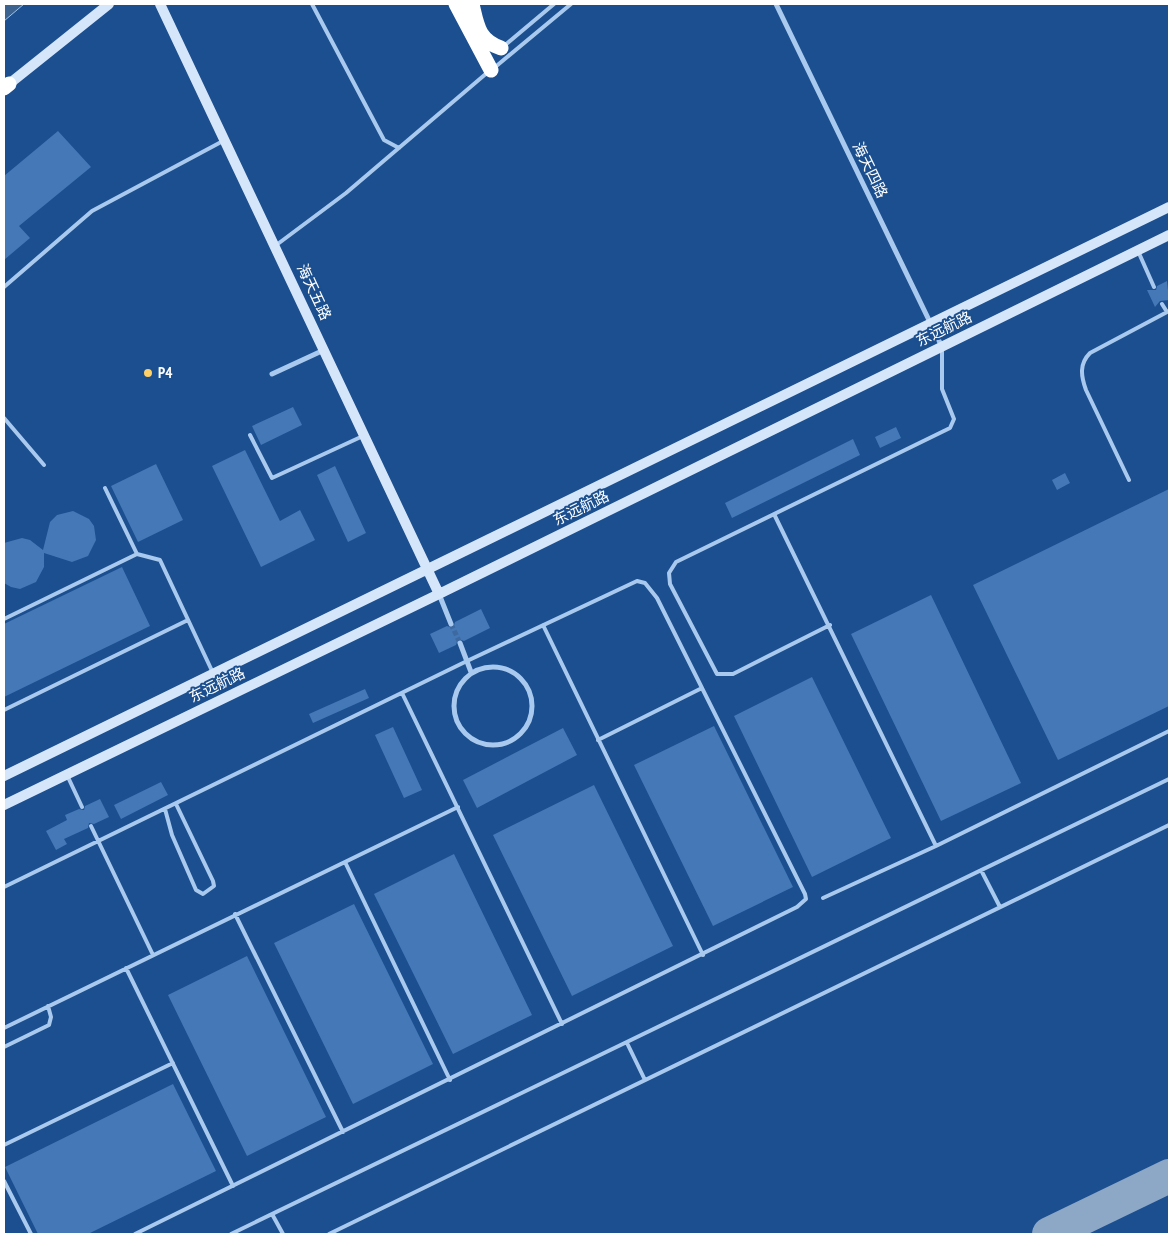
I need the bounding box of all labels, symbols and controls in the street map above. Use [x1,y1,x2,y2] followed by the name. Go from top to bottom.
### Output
[849,139,892,201] street label: 海天四路
[293,261,336,323] street label: 海天五路
[913,307,975,350] street label: 东远航路
[158,363,172,382] place label: P4
[142,367,154,379] marker: P4
[550,486,612,529] street label: 东远航路
[186,663,248,706] street label: 东远航路

